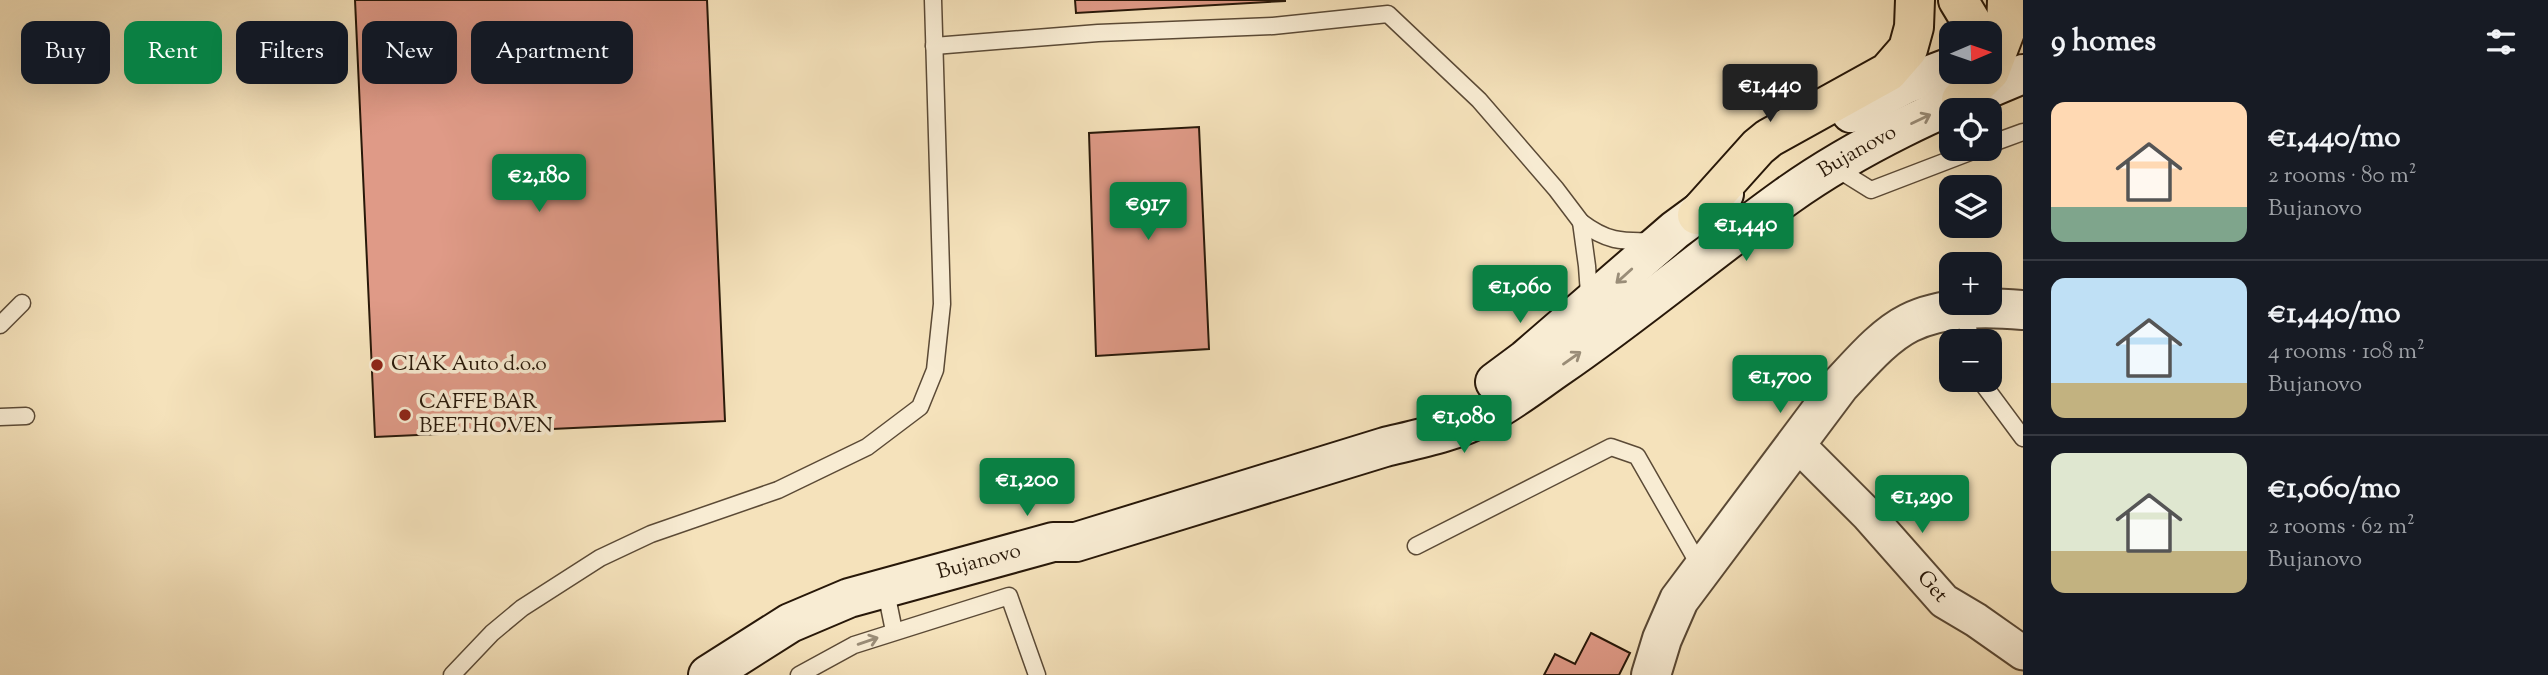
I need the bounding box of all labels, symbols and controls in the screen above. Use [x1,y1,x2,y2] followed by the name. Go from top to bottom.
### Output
[21,21,110,84] chip: Buy
[124,21,222,84] chip: Rent
[236,21,348,84] chip: Filters
[362,21,457,84] chip: New
[471,21,633,84] chip: Apartment
[1939,21,2002,84] north arrow
[1939,21,2002,392] map controls
[2051,21,2156,64] text: 9 homes
[2482,23,2520,61] icon: filters
[1713,64,1827,124] pin: €1,440
[1739,70,1801,103] text: €1,440
[1939,98,2002,161] button: locate
[1910,112,1931,126] one-way arrow
[2268,117,2401,160] text: €1,440/mo
[1813,118,1902,186] street label: Bujanovo
[2107,130,2191,214] icon: home
[482,154,596,214] pin: €2,180
[508,160,570,193] text: €2,180
[2268,160,2416,193] text: 2 rooms · 80 m²
[1939,175,2002,238] button: layers
[1107,182,1189,242] pin: €917
[1126,188,1170,221] text: €917
[2268,193,2362,226] text: Bujanovo
[1689,204,1803,263] pin: €1,440
[1715,209,1777,242] text: €1,440
[1939,252,2002,315] button: +
[1463,266,1577,325] pin: €1,060
[1616,267,1634,283] one-way arrow
[1489,271,1551,304] text: €1,060
[2268,293,2401,336] text: €1,440/mo
[2107,306,2191,390] icon: home
[1939,329,2002,392] button: −
[2268,336,2425,369] text: 4 rooms · 108 m²
[391,350,547,380] place label: CIAK Auto d.o.o
[1562,351,1581,365] one-way arrow
[1723,356,1837,415] pin: €1,700
[369,357,385,373] marker: CIAK Auto d.o.o
[1748,361,1812,394] text: €1,700
[2268,369,2362,402] text: Bujanovo
[419,388,553,442] place label: CAFFE BAR BEETHOVEN
[1407,396,1521,455] pin: €1,080
[1433,401,1495,434] text: €1,080
[397,407,413,423] marker: CAFFE BAR BEETHOVEN
[970,458,1084,518] pin: €1,200
[996,464,1058,497] text: €1,200
[2268,468,2401,511] text: €1,060/mo
[1865,476,1979,535] pin: €1,290
[1891,481,1953,514] text: €1,290
[2107,481,2191,565] icon: home
[2268,511,2415,544] text: 2 rooms · 62 m²
[934,536,1024,588] street label: Bujanovo
[2268,544,2362,577] text: Bujanovo
[1909,564,1954,610] street label: Get
[856,634,878,646] one-way arrow

